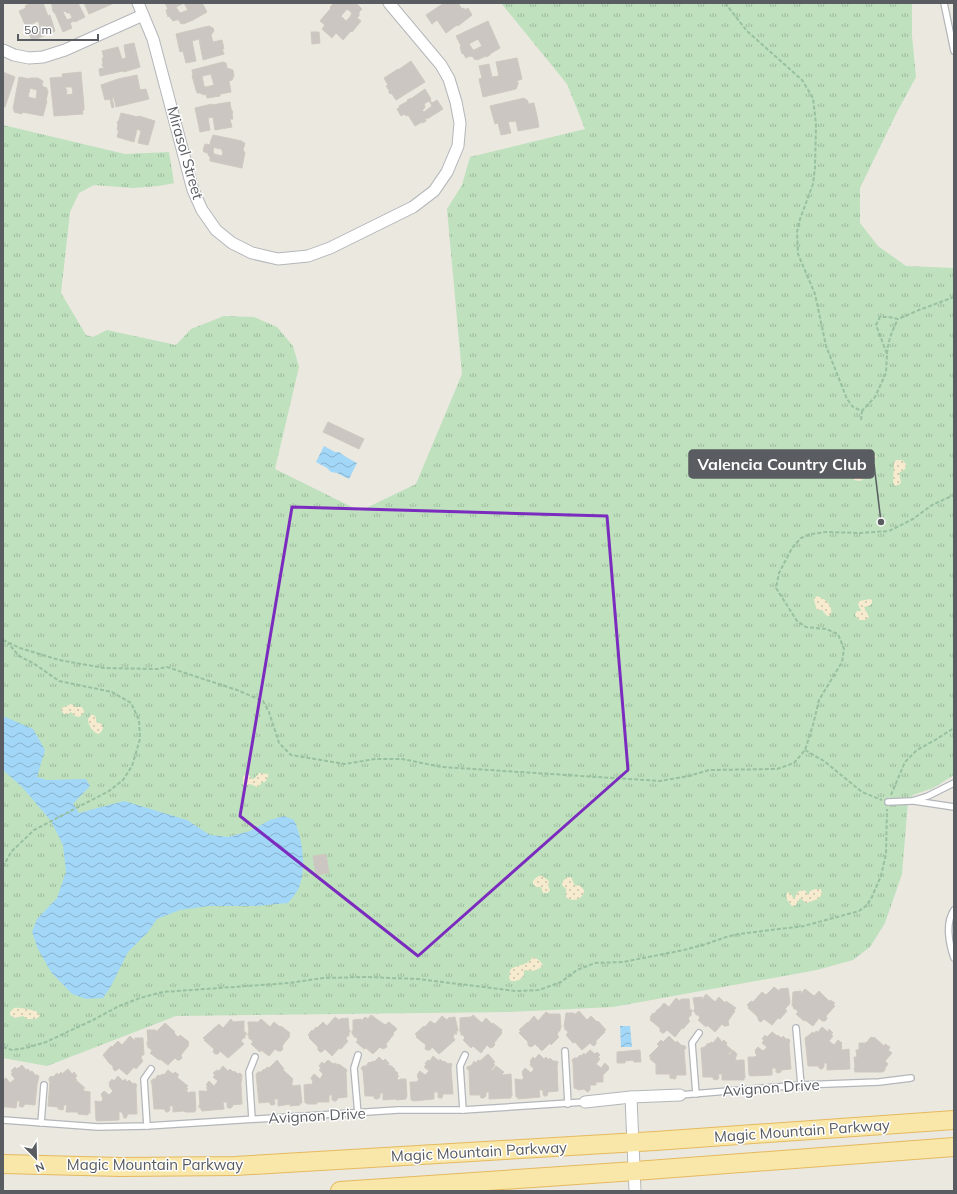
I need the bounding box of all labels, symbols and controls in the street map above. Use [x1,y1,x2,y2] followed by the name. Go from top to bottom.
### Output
[18,16,98,42] scale bar
[24,22,52,37] text: 50 m
[163,104,208,202] street label: Mirasol Street
[689,450,874,478] callout: Valencia Country Club
[696,454,867,474] text: Valencia Country Club
[722,1075,820,1100] street label: Avignon Drive
[268,1103,366,1128] street label: Avignon Drive
[713,1115,891,1146] street label: Magic Mountain Parkway
[390,1137,568,1166] street label: Magic Mountain Parkway
[16,1138,56,1178] north arrow
[67,1155,243,1174] street label: Magic Mountain Parkway
[33,1159,46,1175] text: N

